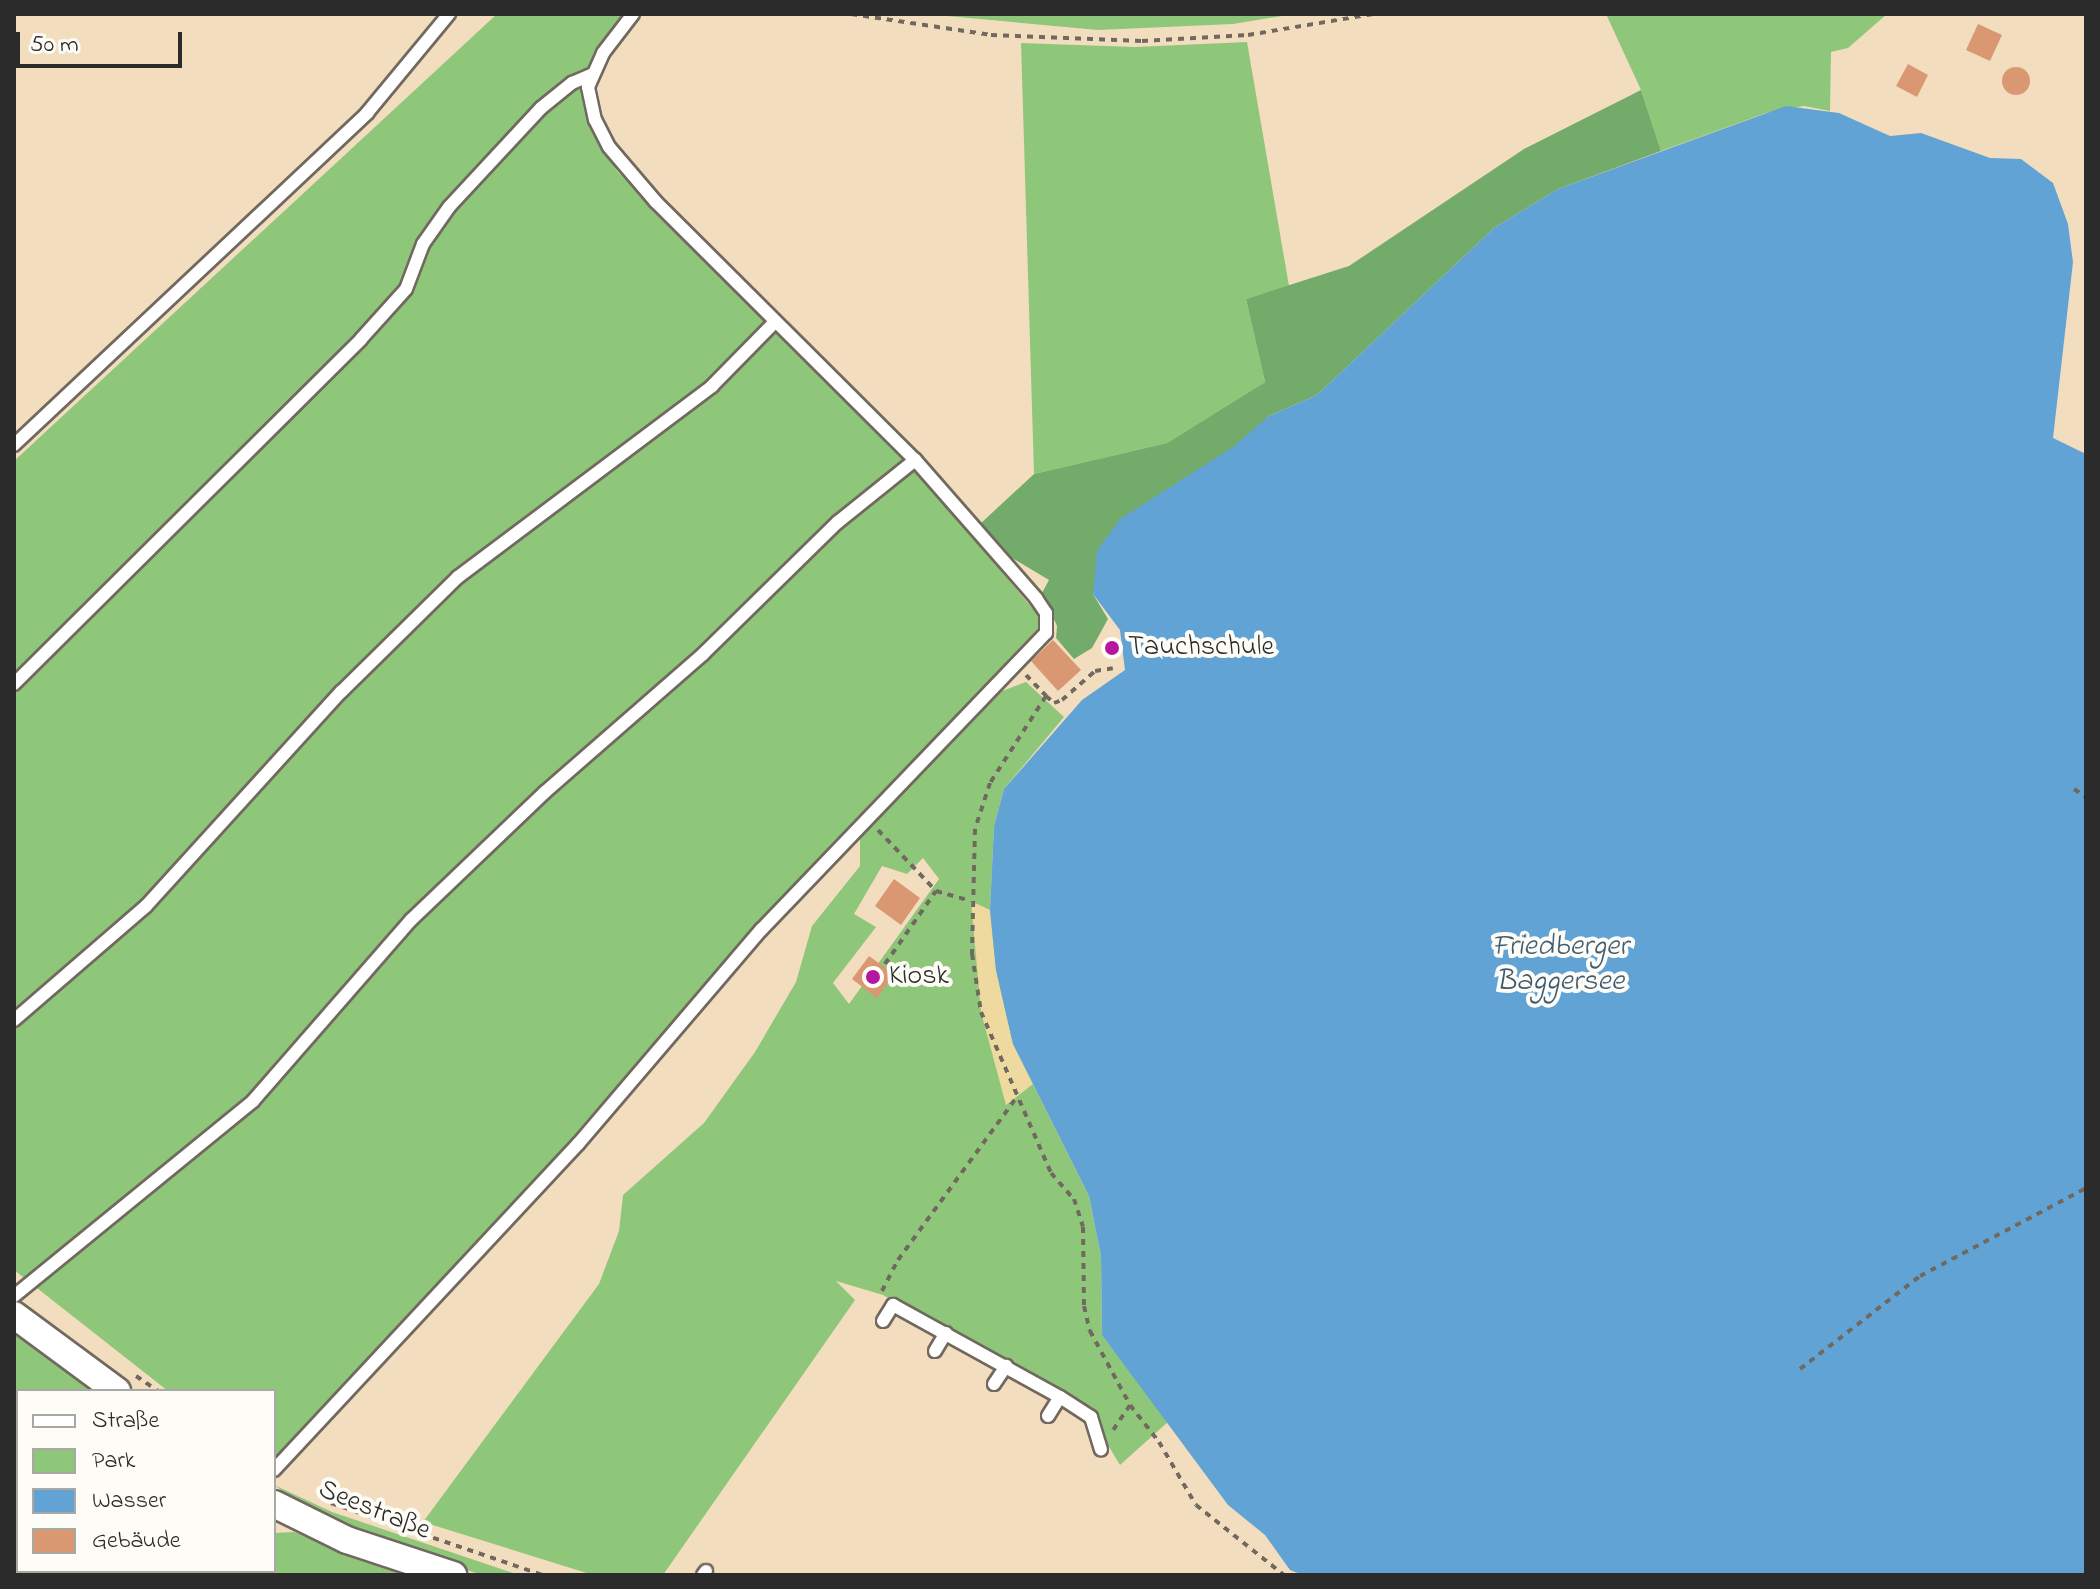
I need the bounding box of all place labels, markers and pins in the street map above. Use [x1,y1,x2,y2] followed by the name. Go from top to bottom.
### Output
[1128,631,1274,665] place label: Tauchschule
[1103,639,1121,657] marker: Tauchschule
[889,960,949,994] place label: Kiosk
[864,968,882,986] marker: Kiosk

